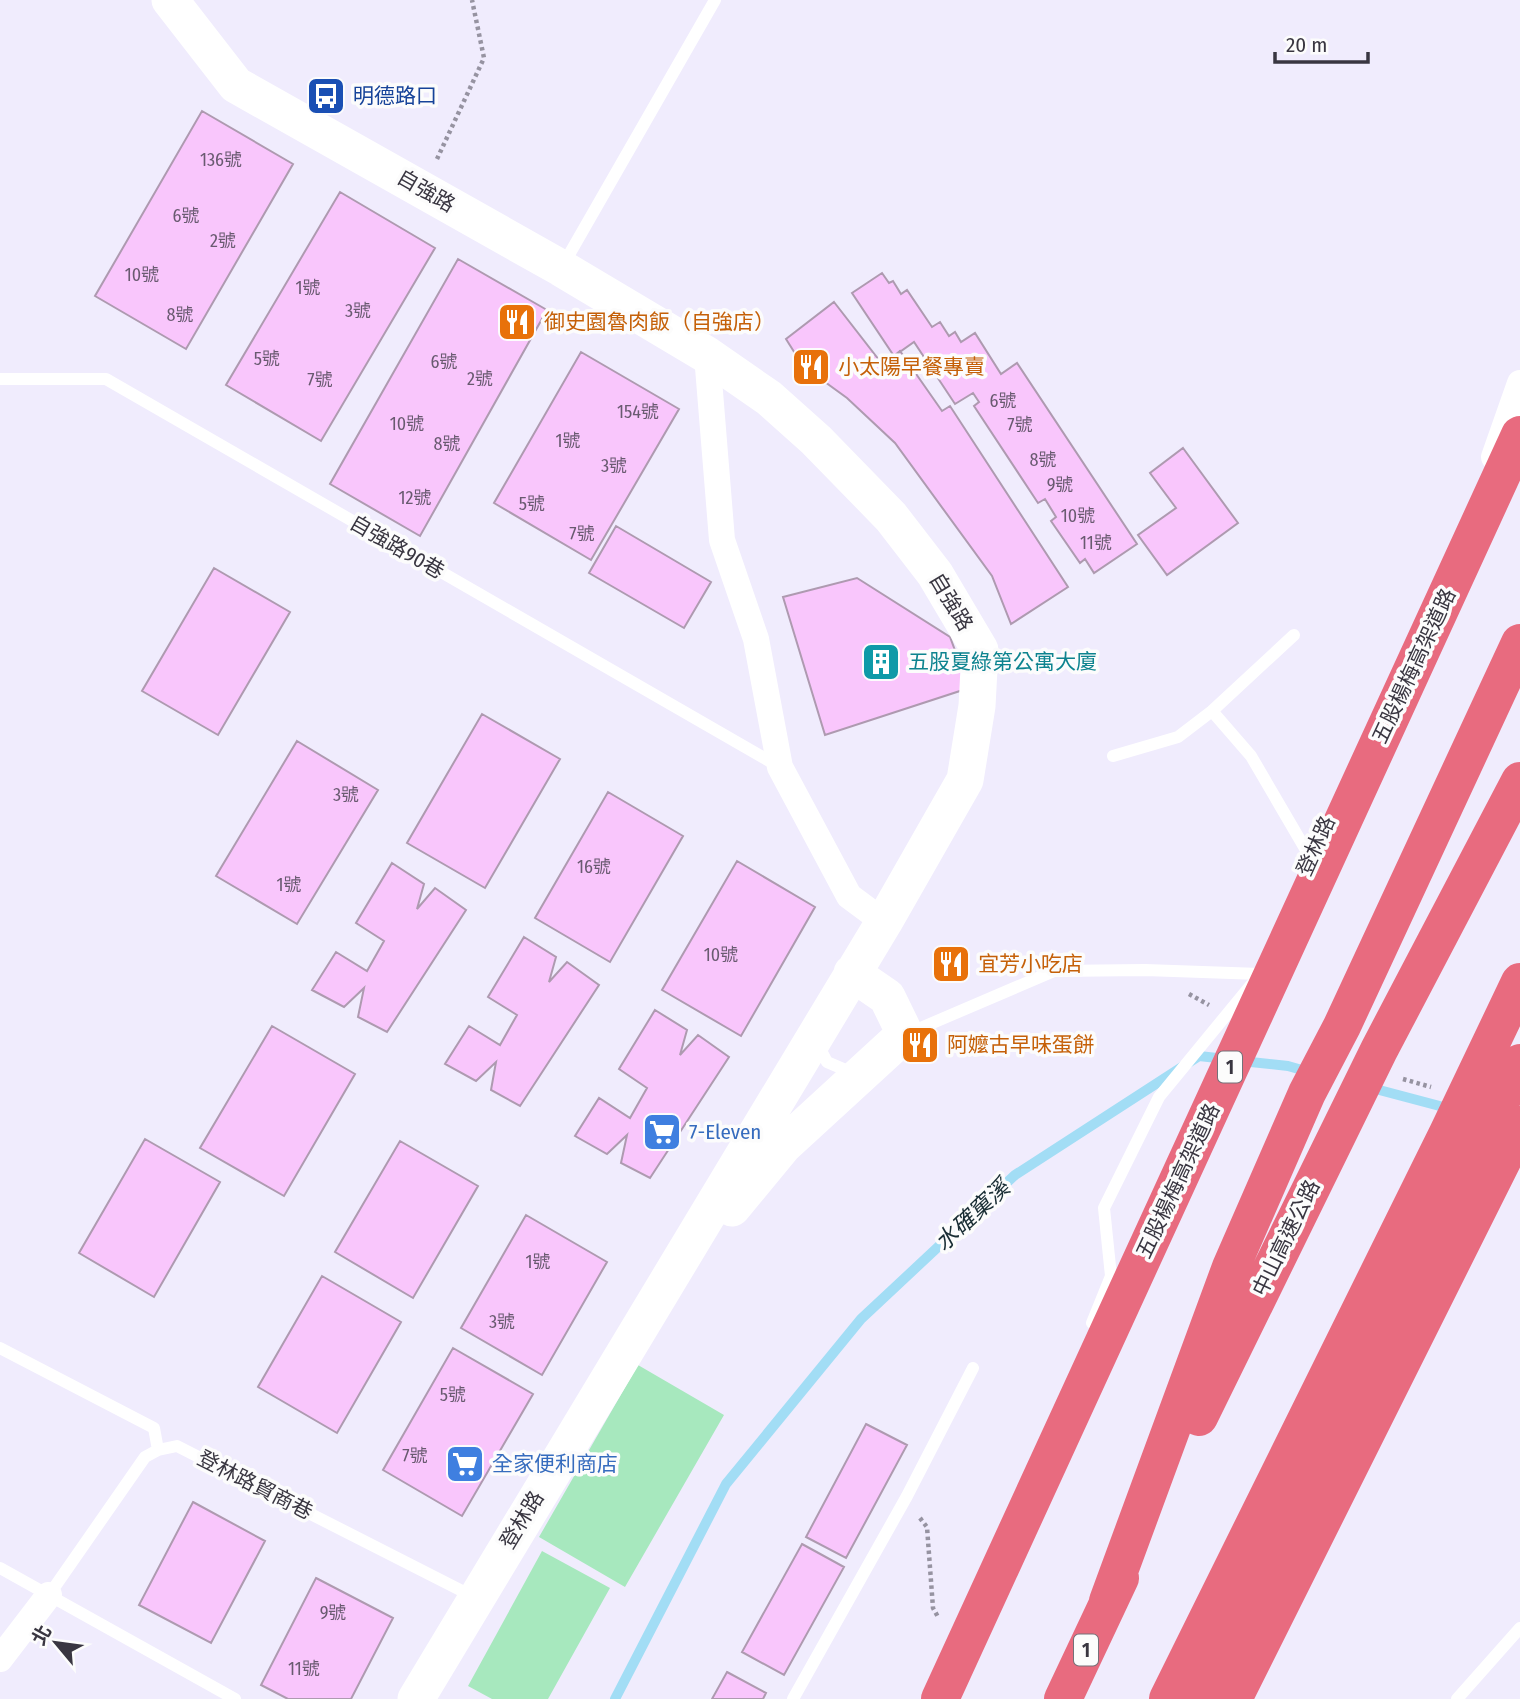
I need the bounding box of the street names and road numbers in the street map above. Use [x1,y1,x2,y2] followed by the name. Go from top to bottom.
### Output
[392,164,460,218] street label: 自強路
[345,509,449,585] street label: 自強路90巷
[924,568,978,636] street label: 自強路
[1367,584,1461,748] street label: 五股楊梅高架道路
[1291,812,1341,880] street label: 登林路
[1218,1051,1242,1082] road number: 1
[1131,1099,1225,1263] street label: 五股楊梅高架道路
[1247,1176,1325,1300] street label: 中山高速公路
[193,1445,317,1525] street label: 登林路貿商巷
[495,1486,549,1554] street label: 登林路
[1074,1634,1098,1666] road number: 1

